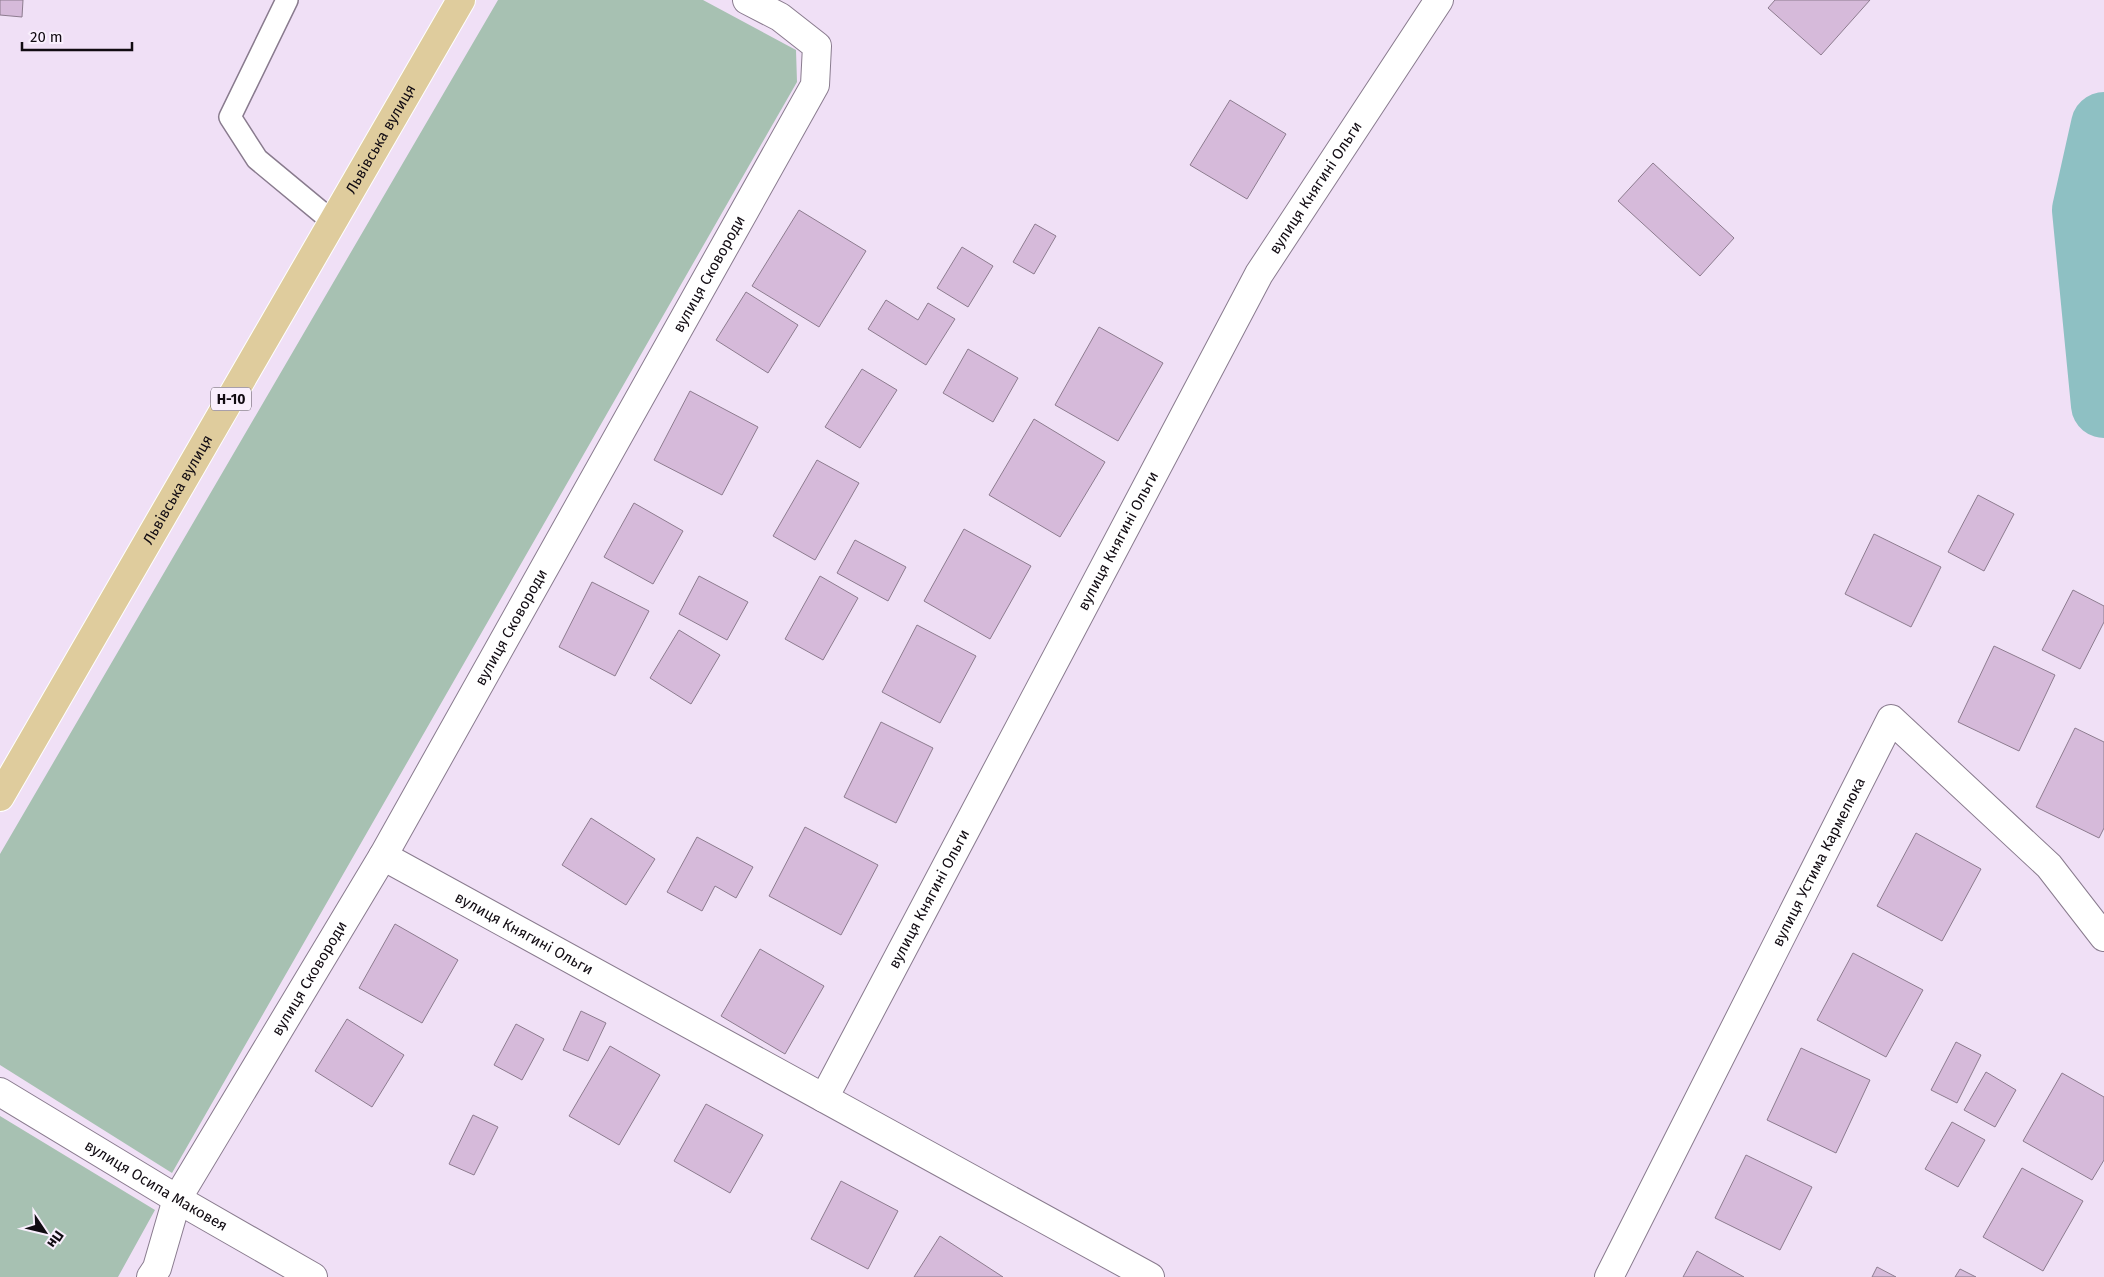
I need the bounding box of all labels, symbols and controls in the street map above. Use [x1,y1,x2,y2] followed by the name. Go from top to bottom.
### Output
[22,20,132,52] scale bar
[30,28,63,46] text: 20 m
[342,81,419,197] street label: Львівська вулиця
[1266,118,1366,257] street label: вулиця Княгині Ольги
[669,212,749,335] street label: вулиця Сковороди
[211,388,251,410] road number: Н-10
[139,432,216,548] street label: Львівська вулиця
[1074,468,1162,614] street label: вулиця Княгині Ольги
[471,566,551,689] street label: вулиця Сковороди
[1769,774,1869,949] street label: вулиця Устима Кармелюка
[885,826,973,972] street label: вулиця Княгині Ольги
[452,888,596,979] street label: вулиця Княгині Ольги
[268,918,351,1039] street label: вулиця Сковороди
[81,1136,231,1235] street label: вулиця Осипа Маковея
[20,1207,70,1257] north arrow
[43,1227,67,1251] text: Пн

